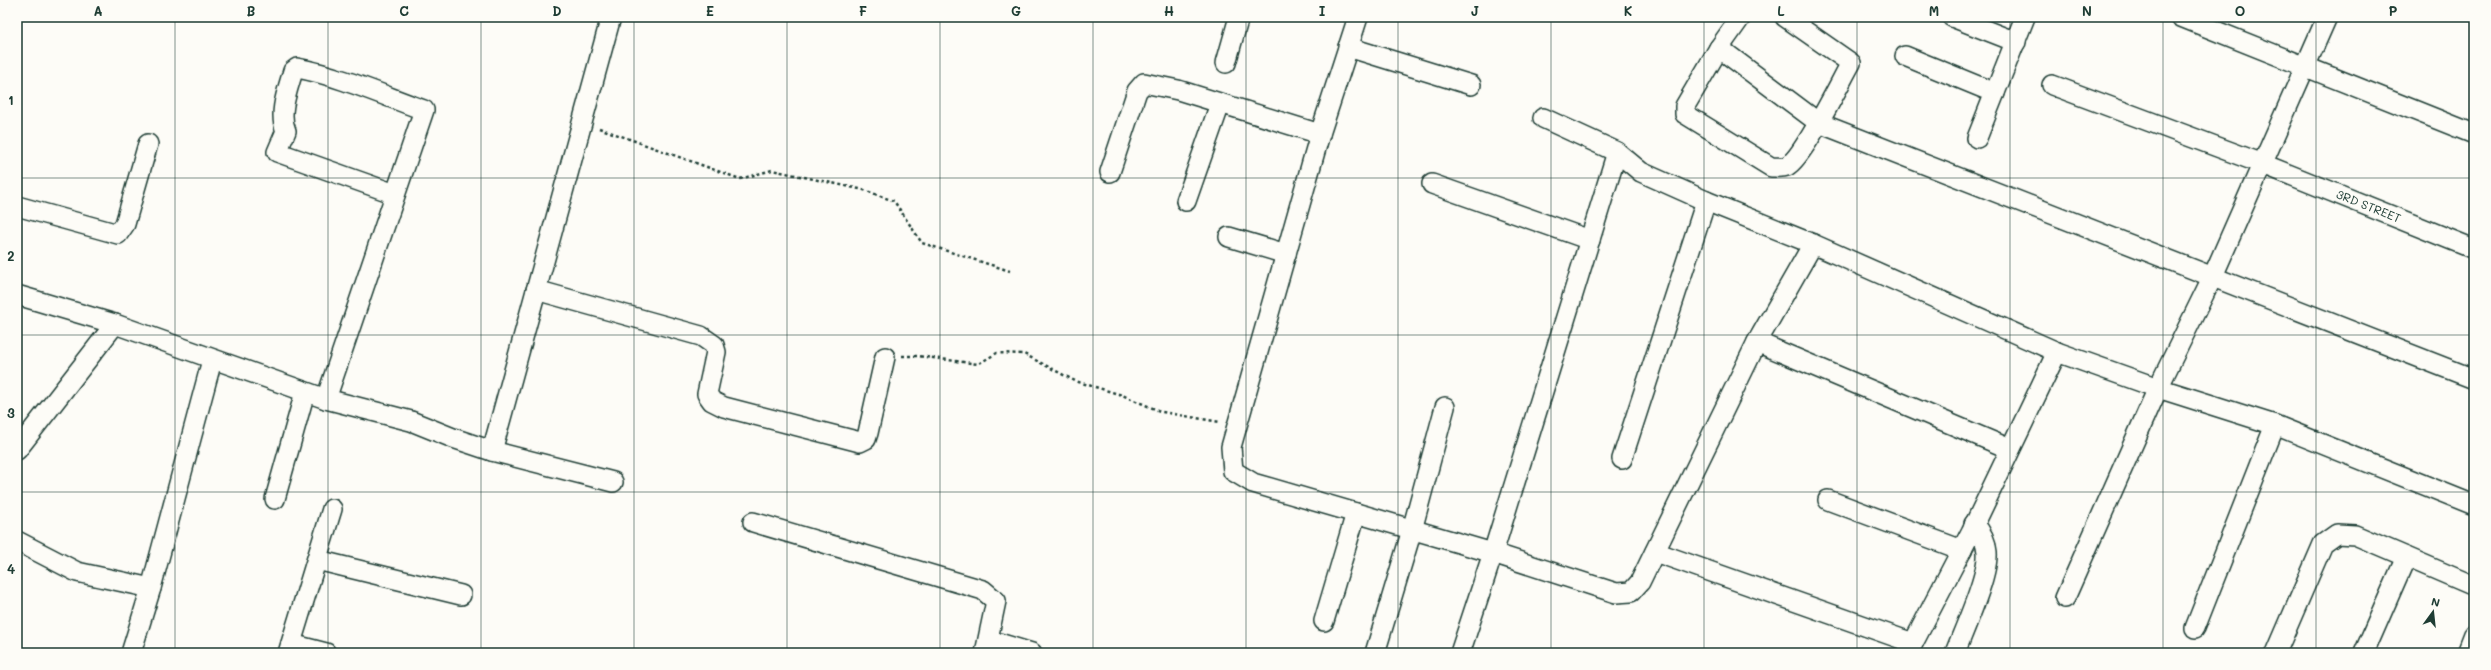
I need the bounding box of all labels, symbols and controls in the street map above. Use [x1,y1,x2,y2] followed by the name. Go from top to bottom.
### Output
[93,2,103,19] text: A
[247,2,256,19] text: B
[399,2,409,19] text: C
[552,2,562,19] text: D
[706,2,714,19] text: E
[859,2,867,19] text: F
[1011,2,1021,19] text: G
[1164,2,1174,19] text: H
[1319,2,1326,19] text: I
[1471,2,1479,19] text: J
[1624,2,1633,19] text: K
[1777,2,1785,19] text: L
[1929,2,1939,19] text: M
[2082,2,2092,19] text: N
[2235,2,2245,19] text: O
[2389,2,2398,19] text: P
[8,91,14,108] text: 1
[2334,185,2404,226] street label: 3RD STREET
[7,247,15,264] text: 2
[7,404,15,421] text: 3
[7,560,15,577] text: 4
[2413,592,2453,632] north arrow
[2430,594,2442,610] text: N

